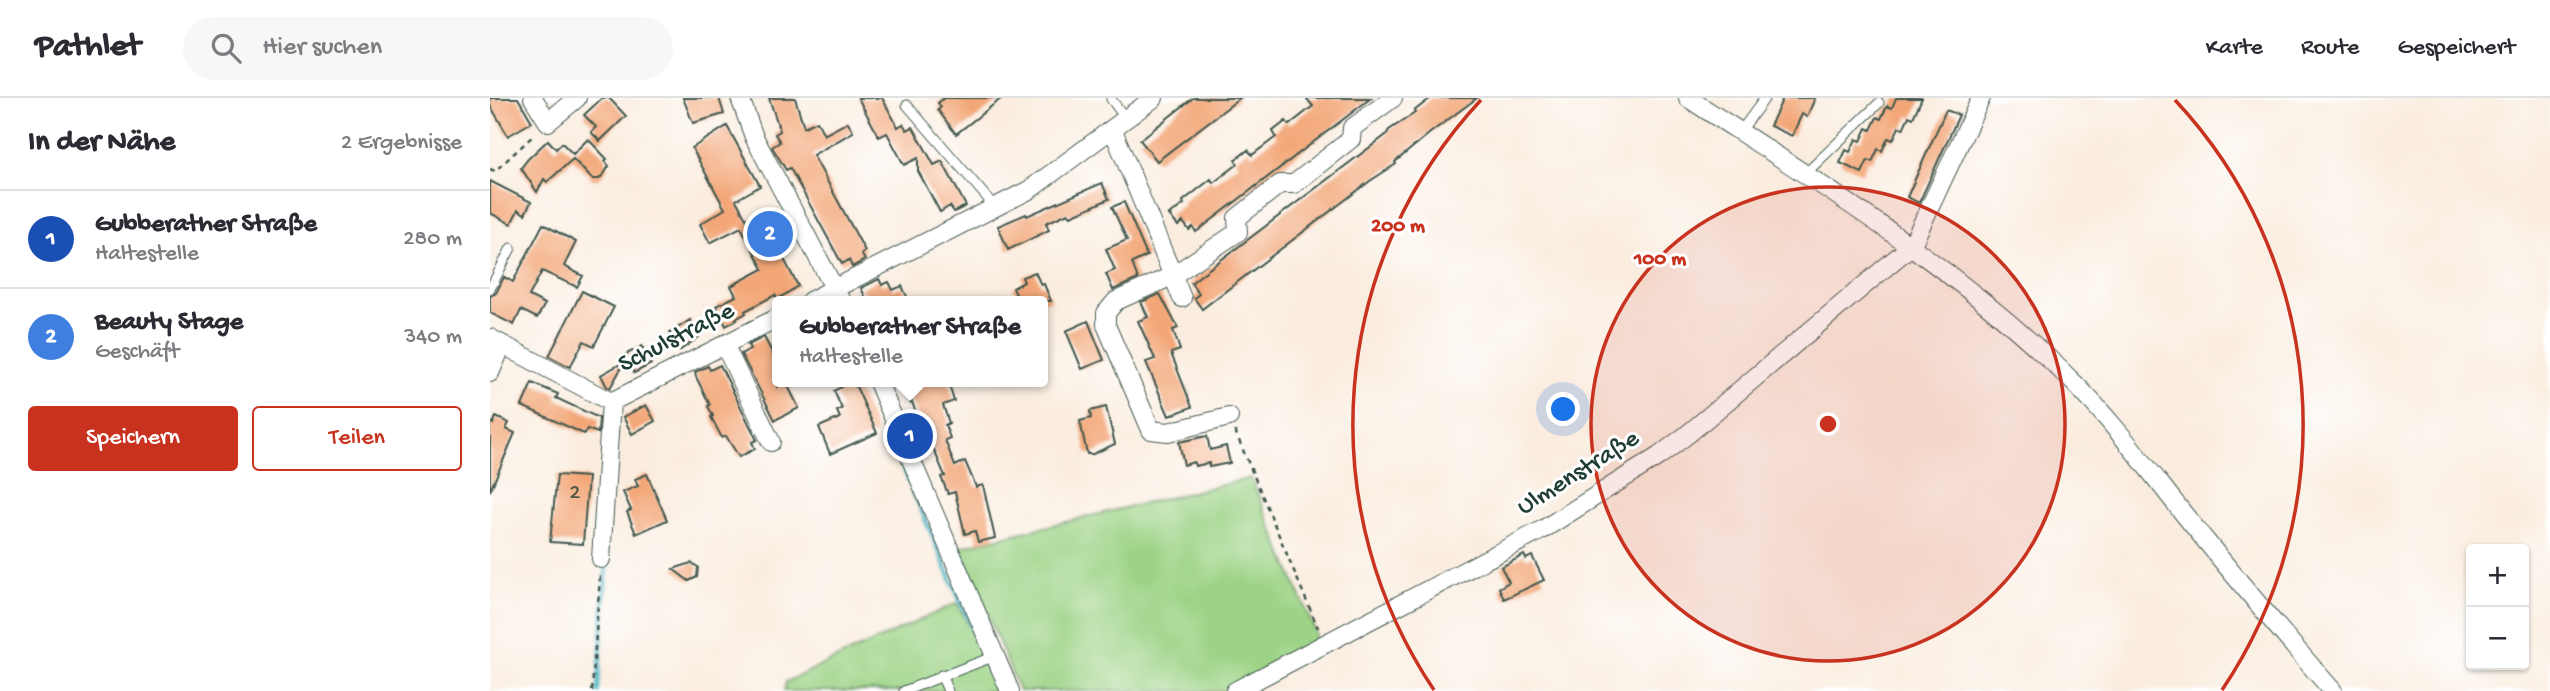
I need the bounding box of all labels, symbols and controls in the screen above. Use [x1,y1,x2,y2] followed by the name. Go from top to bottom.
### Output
[183,17,673,80] search box
[35,29,141,67] text: Pathlet
[207,29,245,67] icon: search
[263,33,382,64] text: Hier suchen
[2206,34,2263,63] text: Karte
[2301,34,2360,63] text: Route
[2398,34,2515,63] text: Gespeichert
[28,126,175,161] text: In der Nähe
[341,130,462,157] text: 2 Ergebnisse
[747,208,793,260] pin: 2
[95,210,317,241] text: Gubberather Straße
[1371,215,1425,240] text: 200 m
[46,226,56,253] text: 1
[403,226,462,253] text: 280 m
[95,241,199,268] text: Haltestelle
[1633,248,1686,273] text: 100 m
[614,296,741,381] street label: Schulstraße
[772,296,1048,387] popup
[95,308,243,339] text: Beauty Stage
[799,313,1021,344] text: Gubberather Straße
[45,324,57,351] text: 2
[404,324,462,351] text: 340 m
[95,339,179,366] text: Geschäft
[799,344,903,371] text: Haltestelle
[1546,392,1580,426] your location
[28,406,238,471] button: Speichern
[252,406,462,471] button: Teilen
[887,410,933,462] pin: 1
[1816,412,1840,436] centre of rings
[1512,424,1646,524] street label: Ulmenstraße
[569,480,581,507] house number: 2
[2466,544,2529,670] map controls
[2466,544,2529,607] button: +
[2466,607,2529,670] button: −

